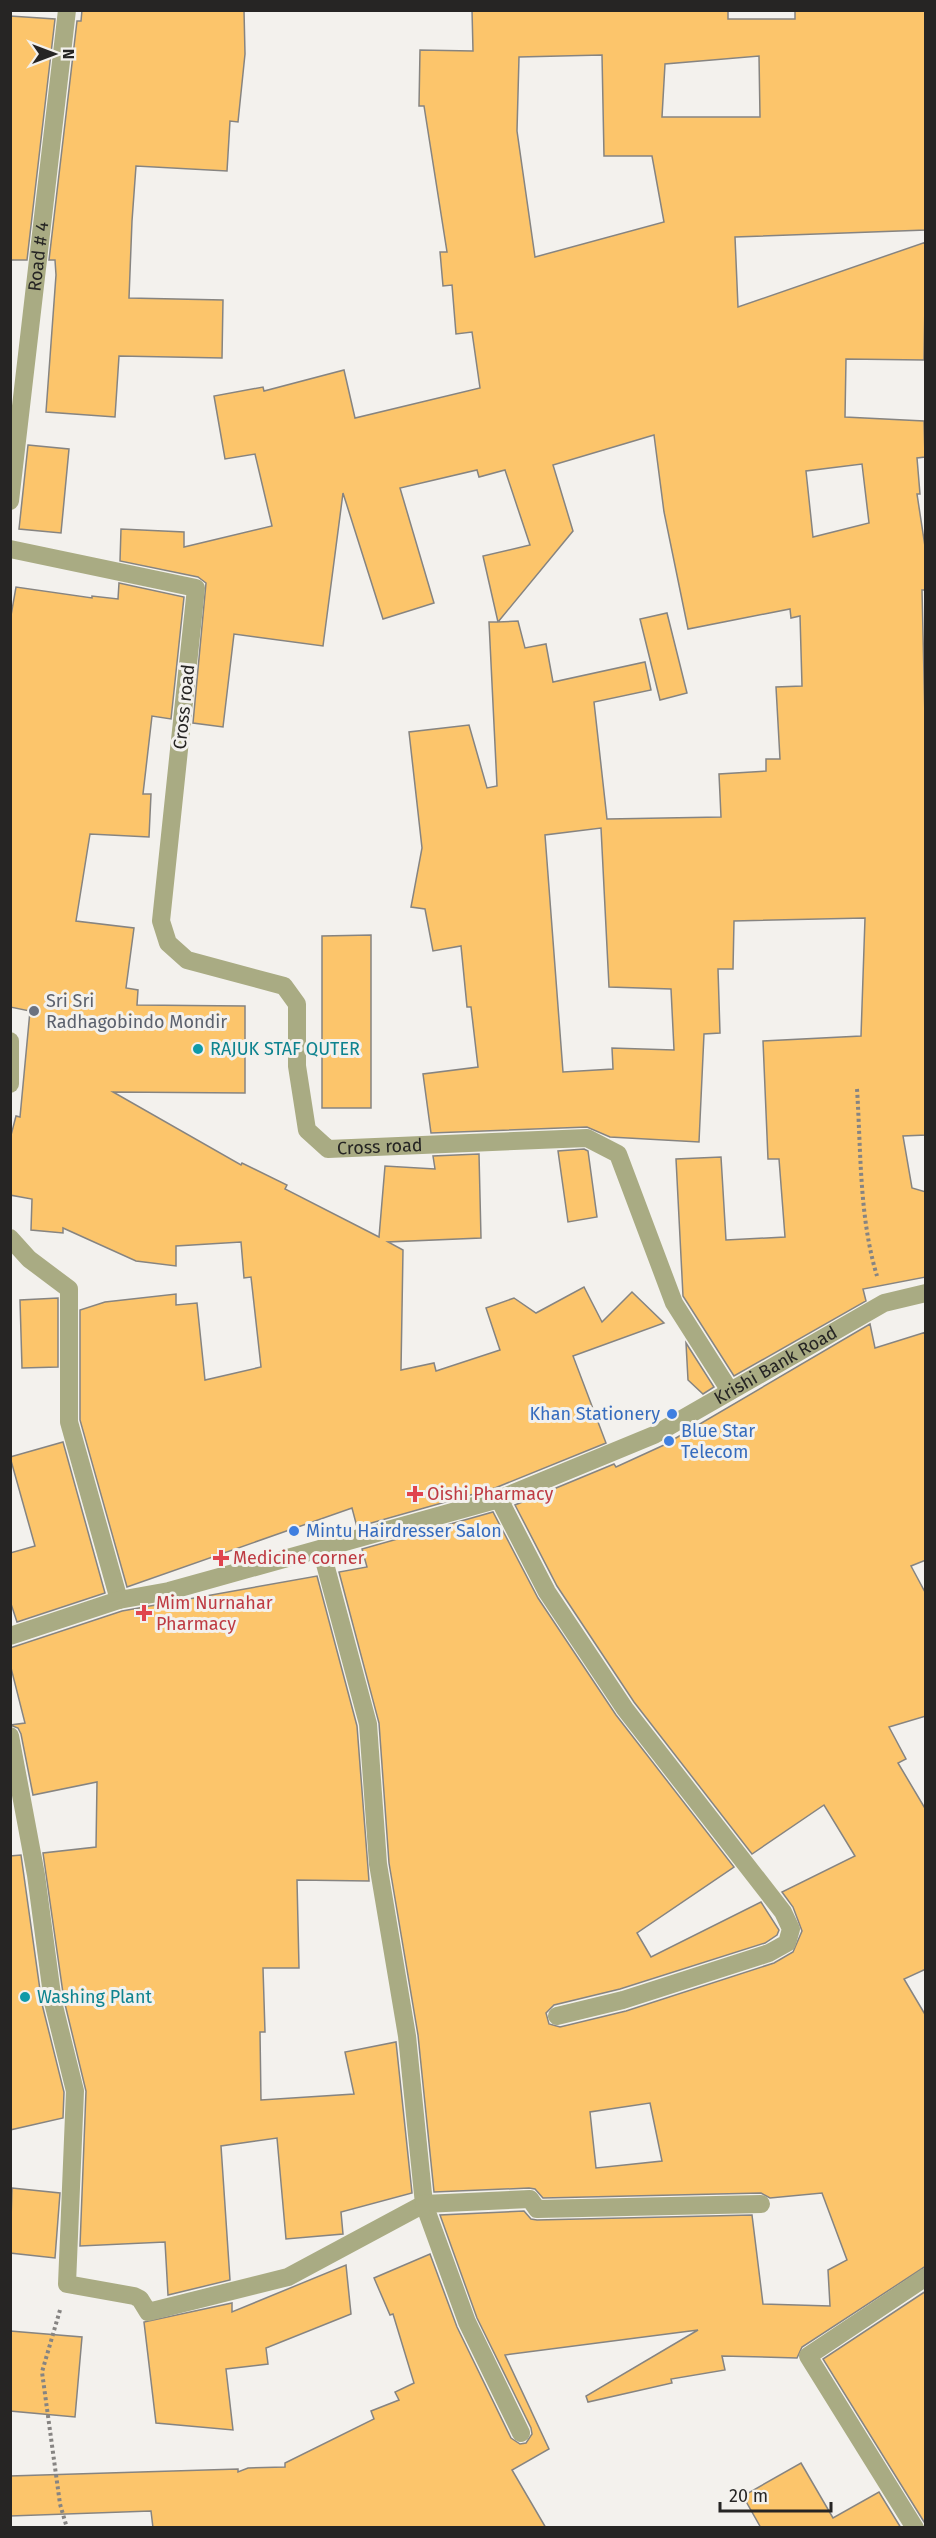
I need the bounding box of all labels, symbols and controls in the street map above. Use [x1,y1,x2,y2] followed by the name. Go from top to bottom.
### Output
[24,24,84,84] north arrow
[59,49,78,59] text: N
[23,220,53,293] street label: Road # 4
[169,663,199,751] street label: Cross road
[46,990,227,1033] place label: Sri Sri Radhagobindo Mondir
[27,1004,41,1018] marker: Sri Sri Radhagobindo Mondir
[210,1038,360,1060] place label: RAJUK STAF QUTER
[191,1042,205,1056] marker: RAJUK STAF QUTER
[337,1134,423,1160] street label: Cross road
[710,1321,841,1409] street label: Krishi Bank Road
[530,1403,660,1425] place label: Khan Stationery
[665,1407,679,1421] marker: Khan Stationery
[681,1420,755,1463] place label: Blue Star Telecom
[662,1434,676,1448] marker: Blue Star Telecom
[427,1483,554,1505] place label: Oishi Pharmacy
[408,1487,422,1501] marker: Oishi Pharmacy
[306,1520,502,1542] place label: Mintu Hairdresser Salon
[287,1524,301,1538] marker: Mintu Hairdresser Salon
[233,1547,365,1569] place label: Medicine corner
[214,1551,228,1565] marker: Medicine corner
[156,1592,273,1635] place label: Mim Nurnahar Pharmacy
[137,1606,151,1620] marker: Mim Nurnahar Pharmacy
[37,1986,152,2008] place label: Washing Plant
[18,1990,32,2004] marker: Washing Plant
[720,2475,831,2513] scale bar
[729,2485,768,2507] text: 20 m

